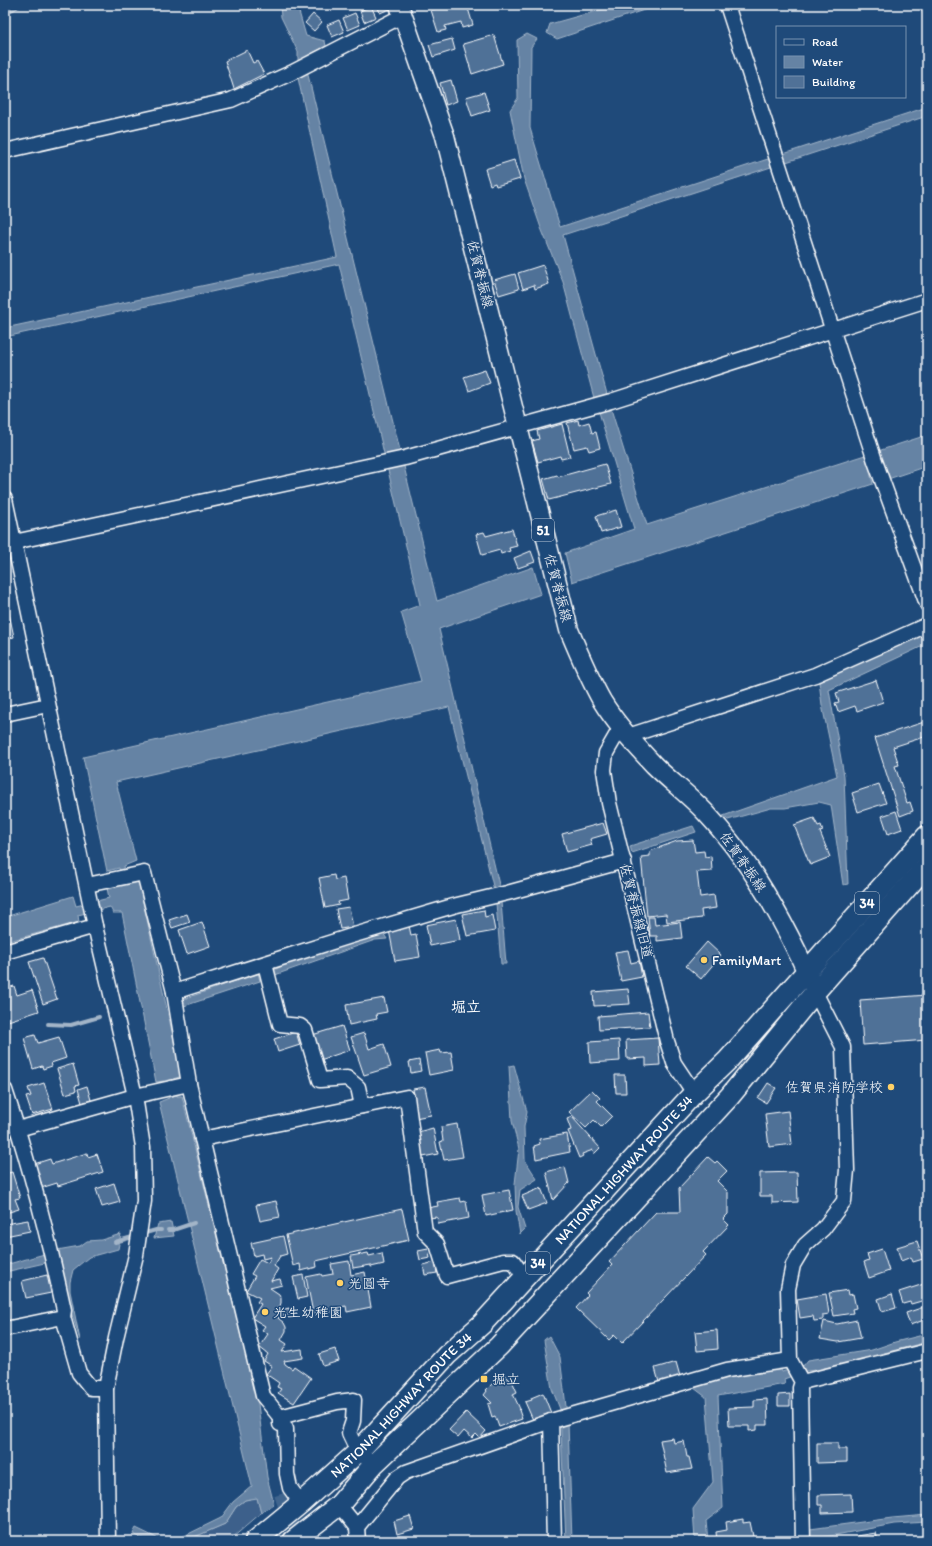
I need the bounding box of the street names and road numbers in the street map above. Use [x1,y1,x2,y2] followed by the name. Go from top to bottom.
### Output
[463,238,497,310] street label: 佐賀脊振線
[532,519,554,541] road number: 51
[541,552,575,624] street label: 佐賀脊振線
[716,828,770,896] street label: 佐賀脊振線
[616,861,656,961] street label: 佐賀脊振線旧道
[855,892,879,914] road number: 34
[551,1091,697,1248] street label: NATIONAL HIGHWAY ROUTE 34
[526,1252,550,1274] road number: 34
[327,1328,476,1481] street label: NATIONAL HIGHWAY ROUTE 34

